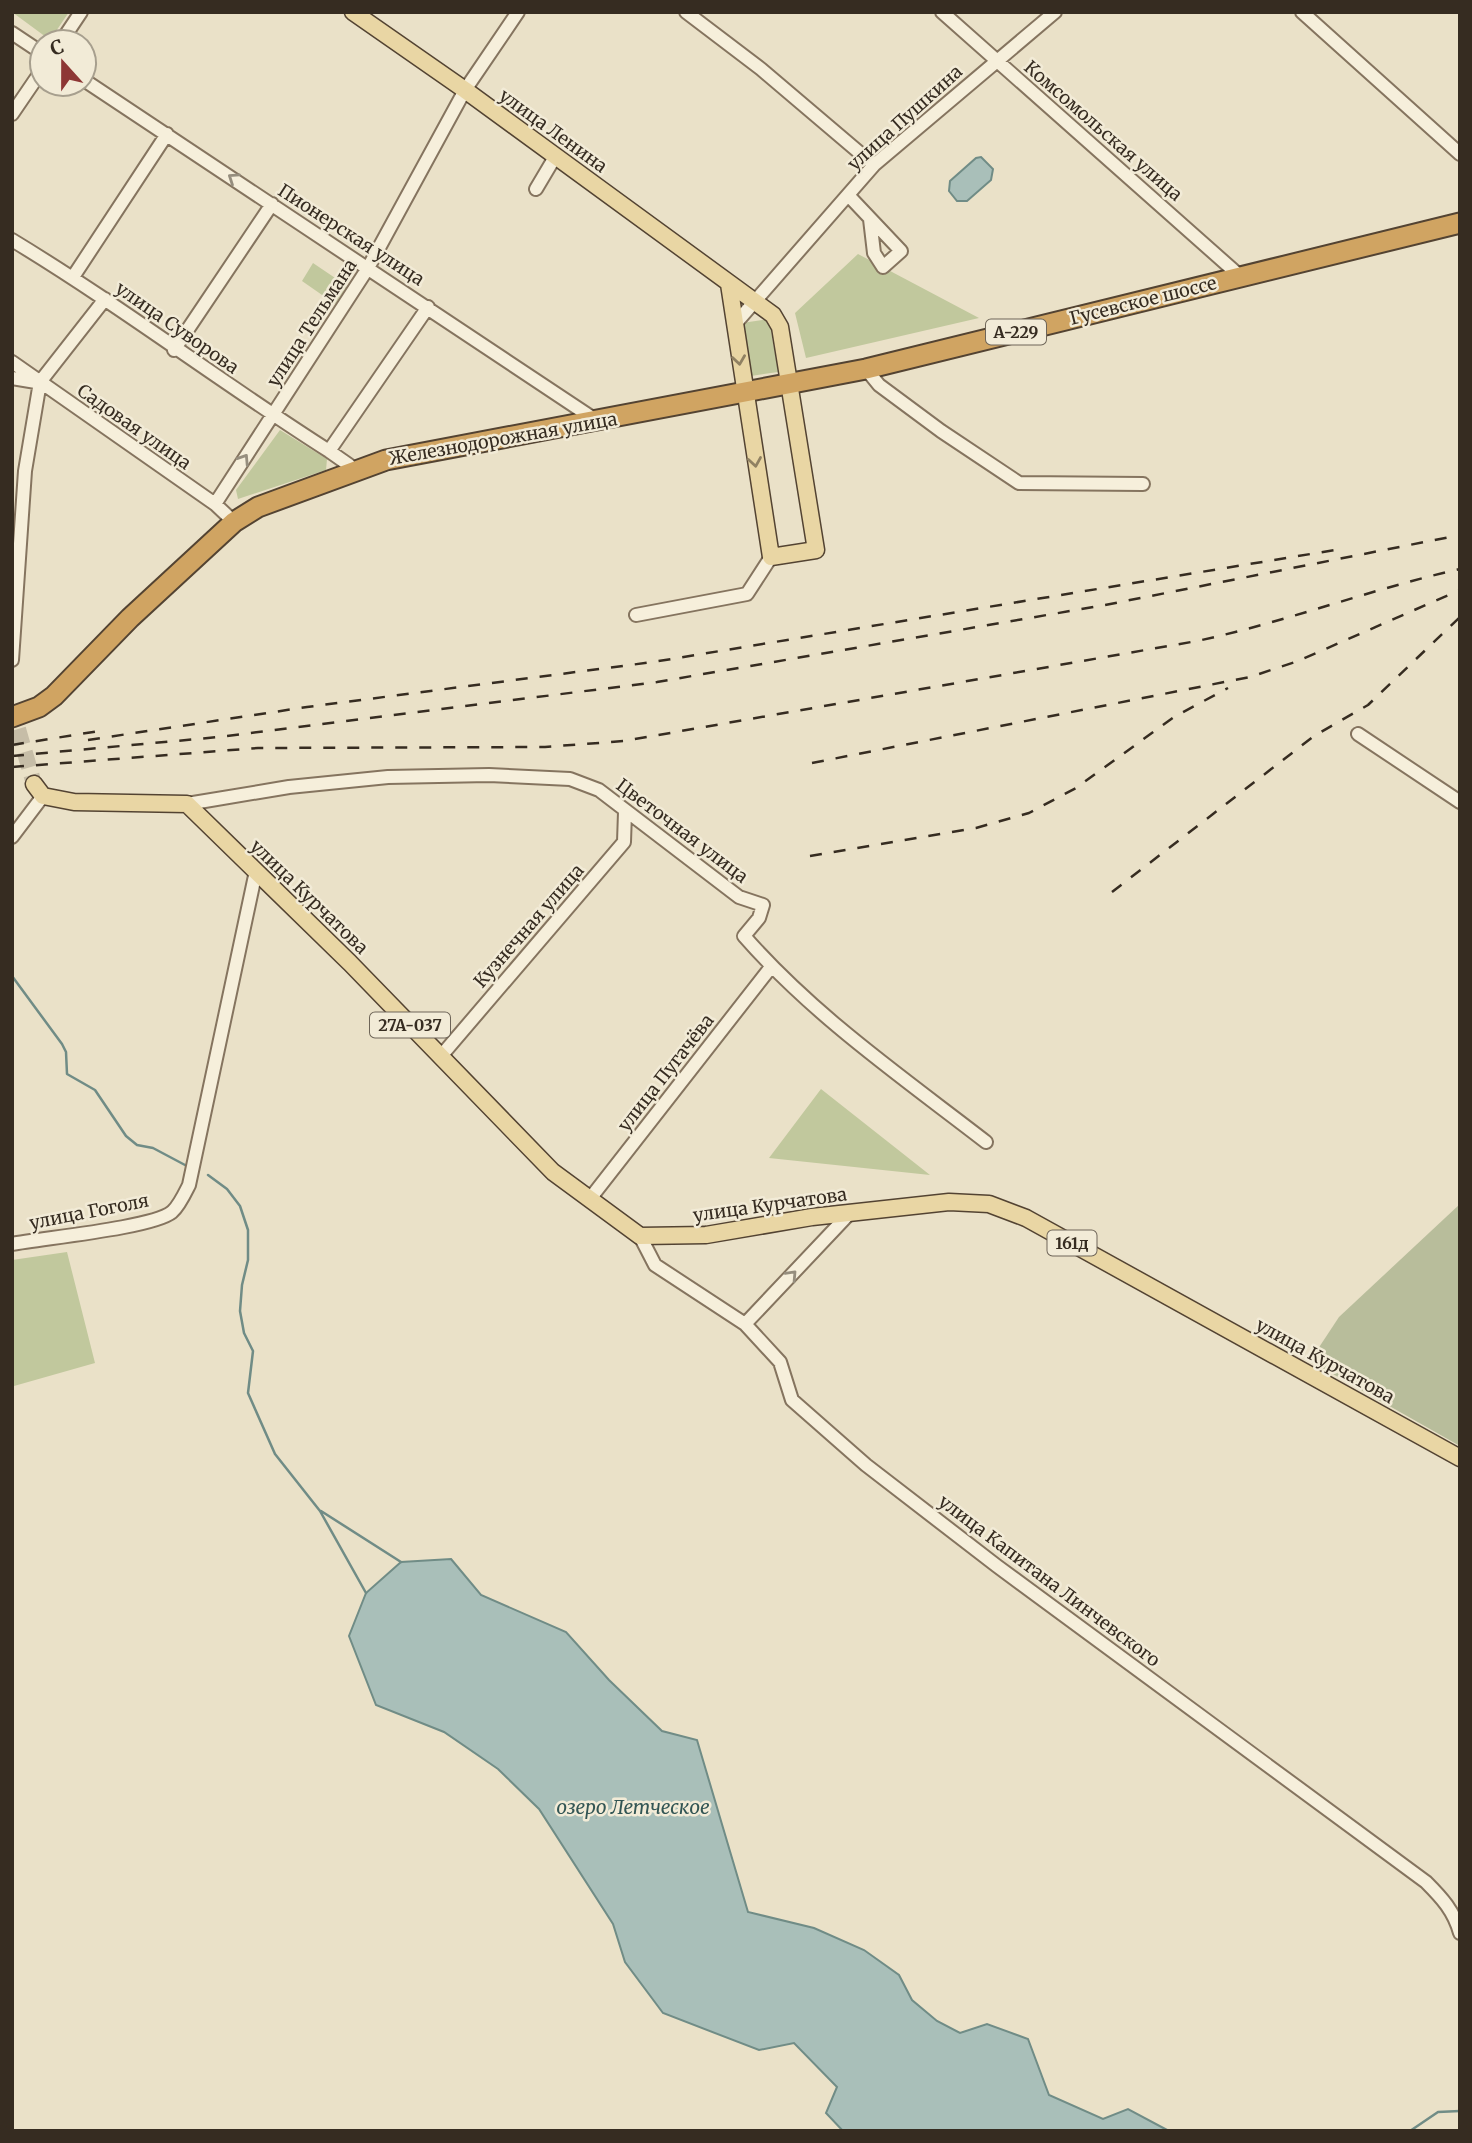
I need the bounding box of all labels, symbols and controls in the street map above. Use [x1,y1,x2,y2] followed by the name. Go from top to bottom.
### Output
[28,28,98,98] north arrow
[47,34,67,61] text: С
[1019,56,1188,206] street label: Комсомольская улица
[842,60,967,175] street label: улица Пушкина
[495,84,612,178] street label: улица Ленина
[228,174,241,187] one-way arrow
[274,179,429,291] street label: Пионерская улица
[262,254,362,391] street label: улица Тельмана
[1067,271,1219,330] street label: Гусевское шоссе
[111,277,244,379] street label: улица Суворова
[986,320,1046,344] road number: А-229
[732,354,747,365] one-way arrow
[73,379,196,475] street label: Садовая улица
[387,407,619,470] street label: Железнодорожная улица
[235,454,248,467] one-way arrow
[747,456,762,468] one-way arrow
[612,773,753,888] street label: Цветочная улица
[246,834,373,959] street label: улица Курчатова
[469,859,589,992] street label: Кузнечная улица
[613,1009,719,1136] street label: улица Пугачёва
[370,1012,450,1037] road number: 27А-037
[691,1182,849,1227] street label: улица Курчатова
[27,1189,151,1234] street label: улица Гоголя
[1048,1231,1096,1256] road number: 161д
[784,1270,796,1283] one-way arrow
[1252,1313,1399,1408] street label: улица Курчатова
[934,1490,1165,1672] street label: улица Капитана Линчевского
[556,1795,710,1819] water label: озеро Летческое

